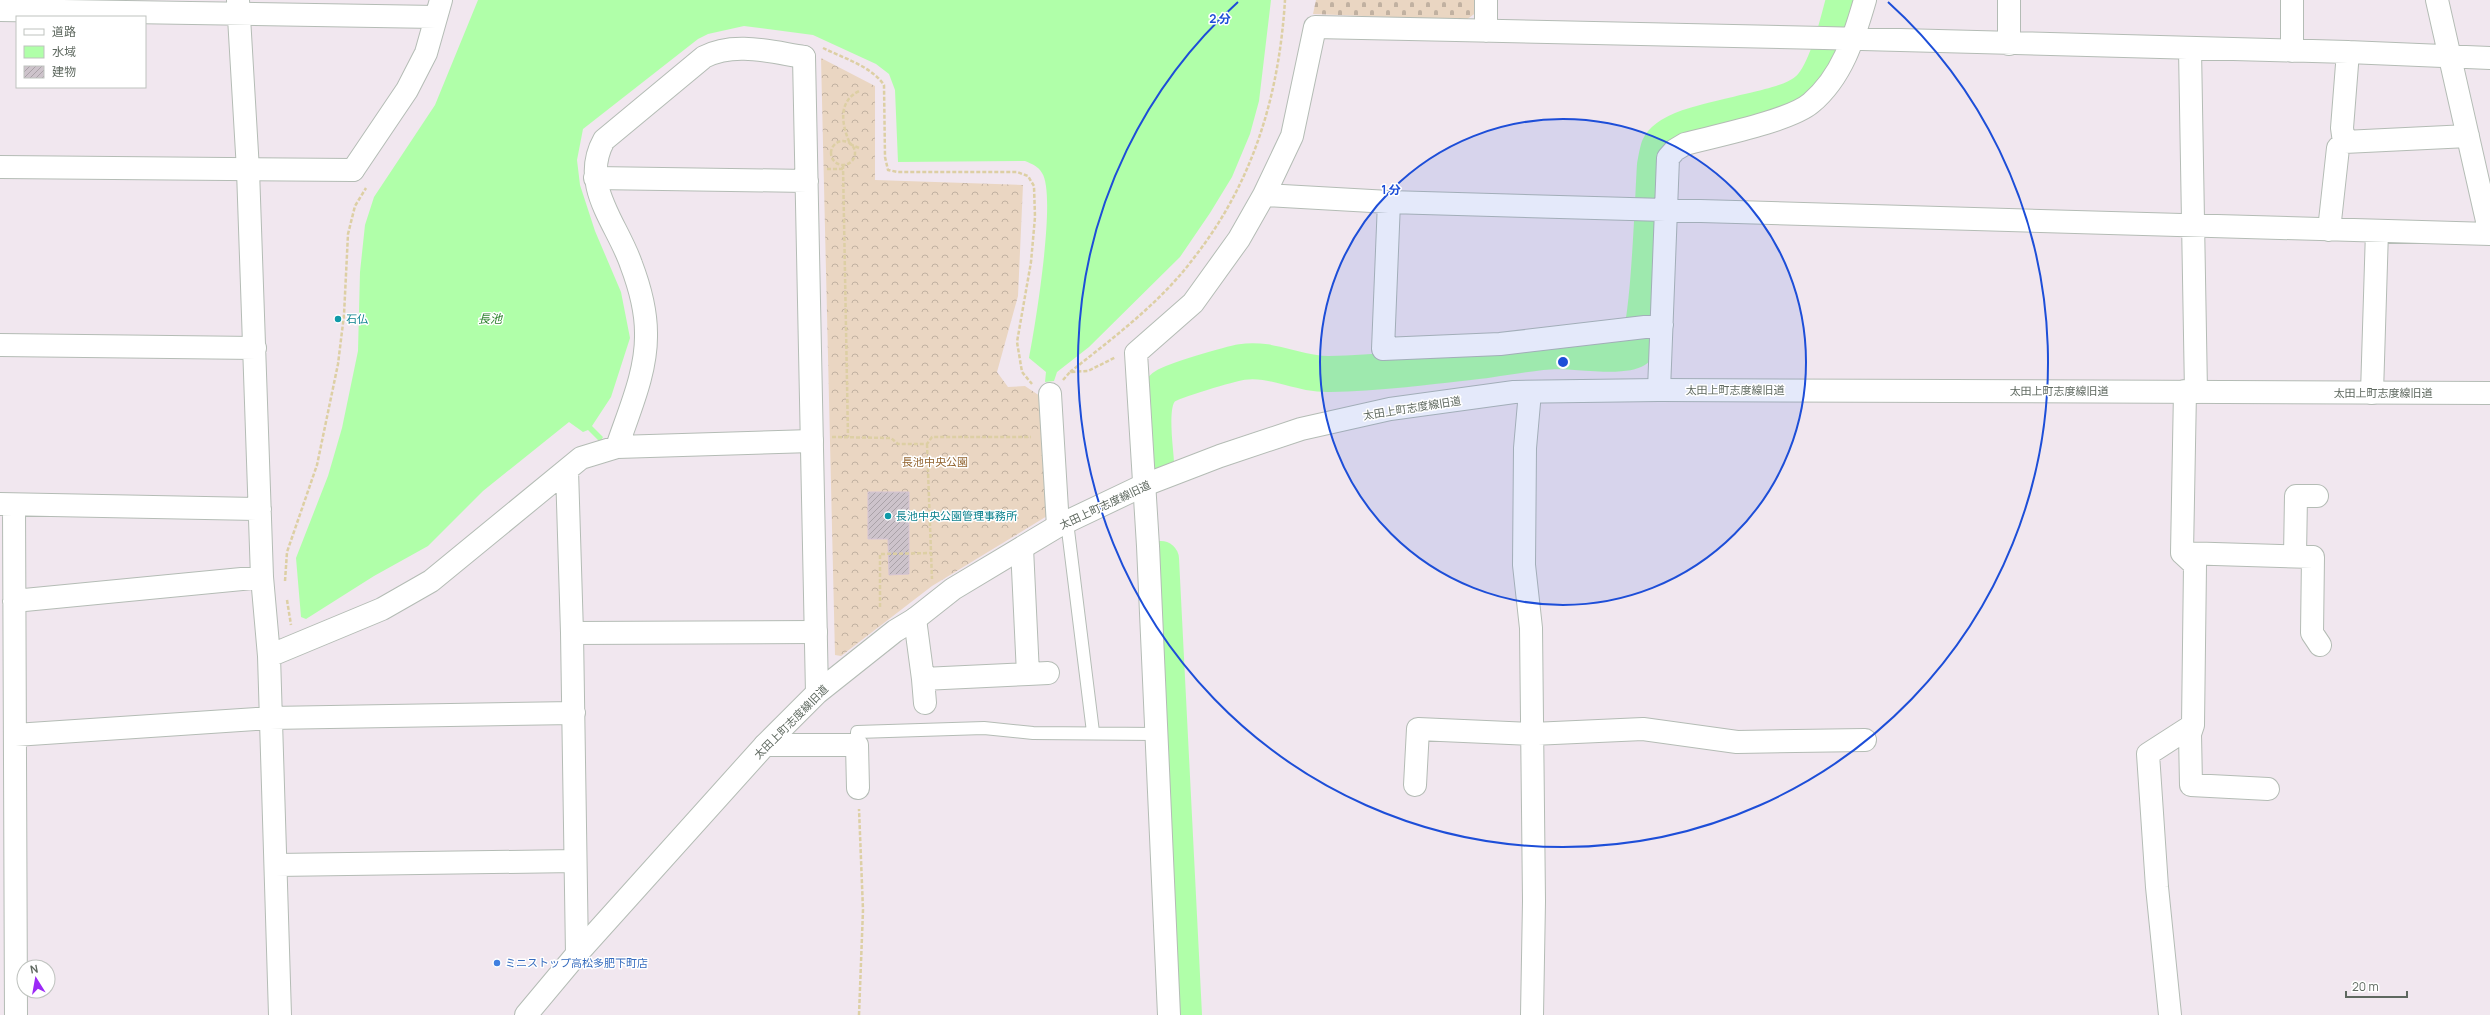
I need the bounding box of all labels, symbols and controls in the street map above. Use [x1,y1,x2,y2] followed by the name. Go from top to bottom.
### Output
[1209,10,1231,27] text: 2 分
[16,16,146,88] legend
[52,23,76,40] text: 道路
[52,43,76,60] text: 水域
[52,63,76,80] text: 建物
[1381,181,1401,198] text: 1 分
[478,310,503,327] water label: 長池
[346,311,368,326] place label: 石仏
[333,314,343,324] marker: 石仏
[1556,355,1570,369] centre of rings
[1686,382,1785,397] street label: 太田上町志度線旧道
[2010,383,2109,398] street label: 太田上町志度線旧道
[2334,385,2433,400] street label: 太田上町志度線旧道
[1362,392,1462,423] street label: 太田上町志度線旧道
[902,454,968,469] park label: 長池中央公園
[1057,477,1153,532] street label: 太田上町志度線旧道
[896,508,1018,523] place label: 長池中央公園管理事務所
[883,511,893,521] marker: 長池中央公園管理事務所
[750,681,831,762] street label: 太田上町志度線旧道
[505,955,648,970] place label: ミニストップ高松多肥下町店
[492,958,502,968] marker: ミニストップ高松多肥下町店
[16,959,56,999] north arrow
[29,961,39,977] text: N
[2346,973,2407,999] scale bar
[2352,978,2379,995] text: 20 m

